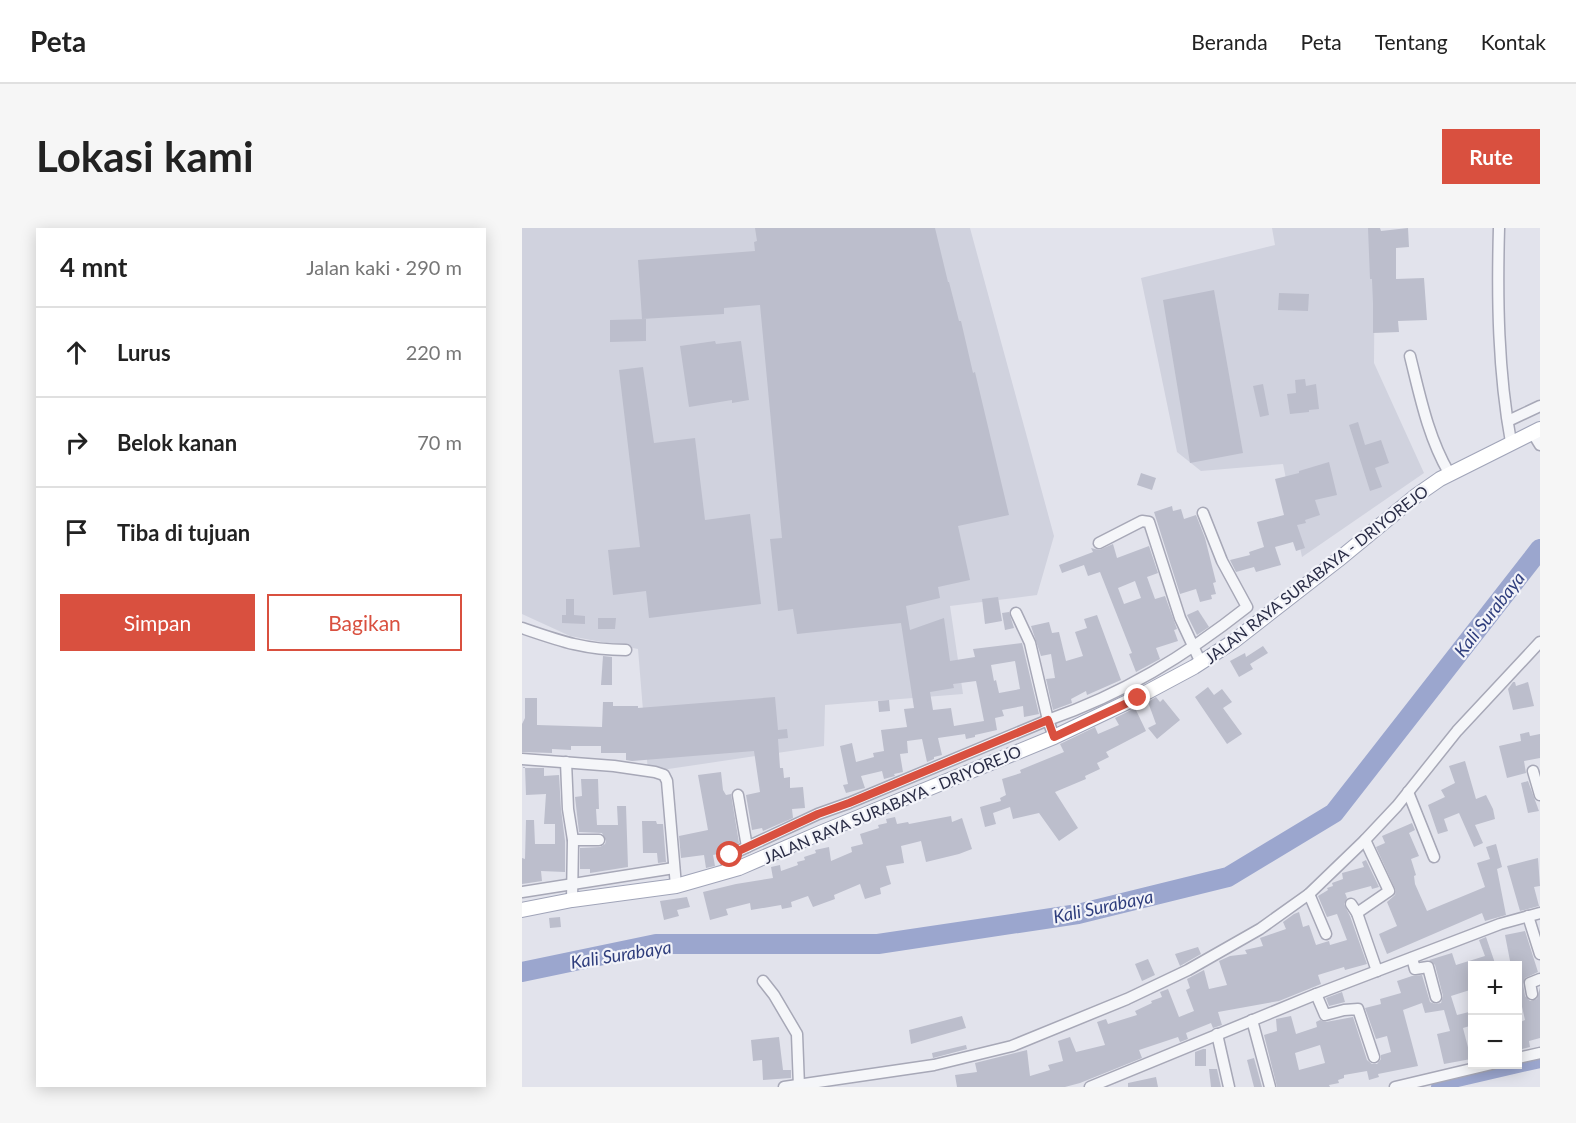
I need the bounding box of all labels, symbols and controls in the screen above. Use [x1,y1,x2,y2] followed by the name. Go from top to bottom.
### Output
[30,24,86,58] text: Peta
[1191,29,1268,54] text: Beranda
[1301,29,1342,54] text: Peta
[1375,29,1448,54] text: Tentang
[1481,29,1546,54] text: Kontak
[1442,129,1540,184] button: Rute
[36,131,254,181] text: Lokasi kami
[60,251,127,283] text: 4 mnt
[306,255,462,279] text: Jalan kaki · 290 m
[60,336,93,369] icon: ahead
[117,339,171,366] text: Lurus
[406,340,462,364] text: 220 m
[60,426,93,459] icon: right
[117,429,237,456] text: Belok kanan
[417,430,462,454] text: 70 m
[1201,481,1432,667] street label: JALAN RAYA SURABAYA - DRIYOREJO
[60,516,93,549] icon: arrive
[117,519,250,546] text: Tiba di tujuan
[1449,567,1529,661] water label: Kali Surabaya
[60,594,255,651] button: Simpan
[267,594,462,651] button: Bagikan
[1124,684,1150,710] route end
[760,741,1024,867] street label: JALAN RAYA SURABAYA - DRIYOREJO
[716,841,742,867] route start
[1051,885,1155,927] water label: Kali Surabaya
[569,935,673,973] water label: Kali Surabaya
[1468,961,1522,1069] map controls
[1468,961,1522,1015] button: +
[1468,1015,1522,1069] button: −

